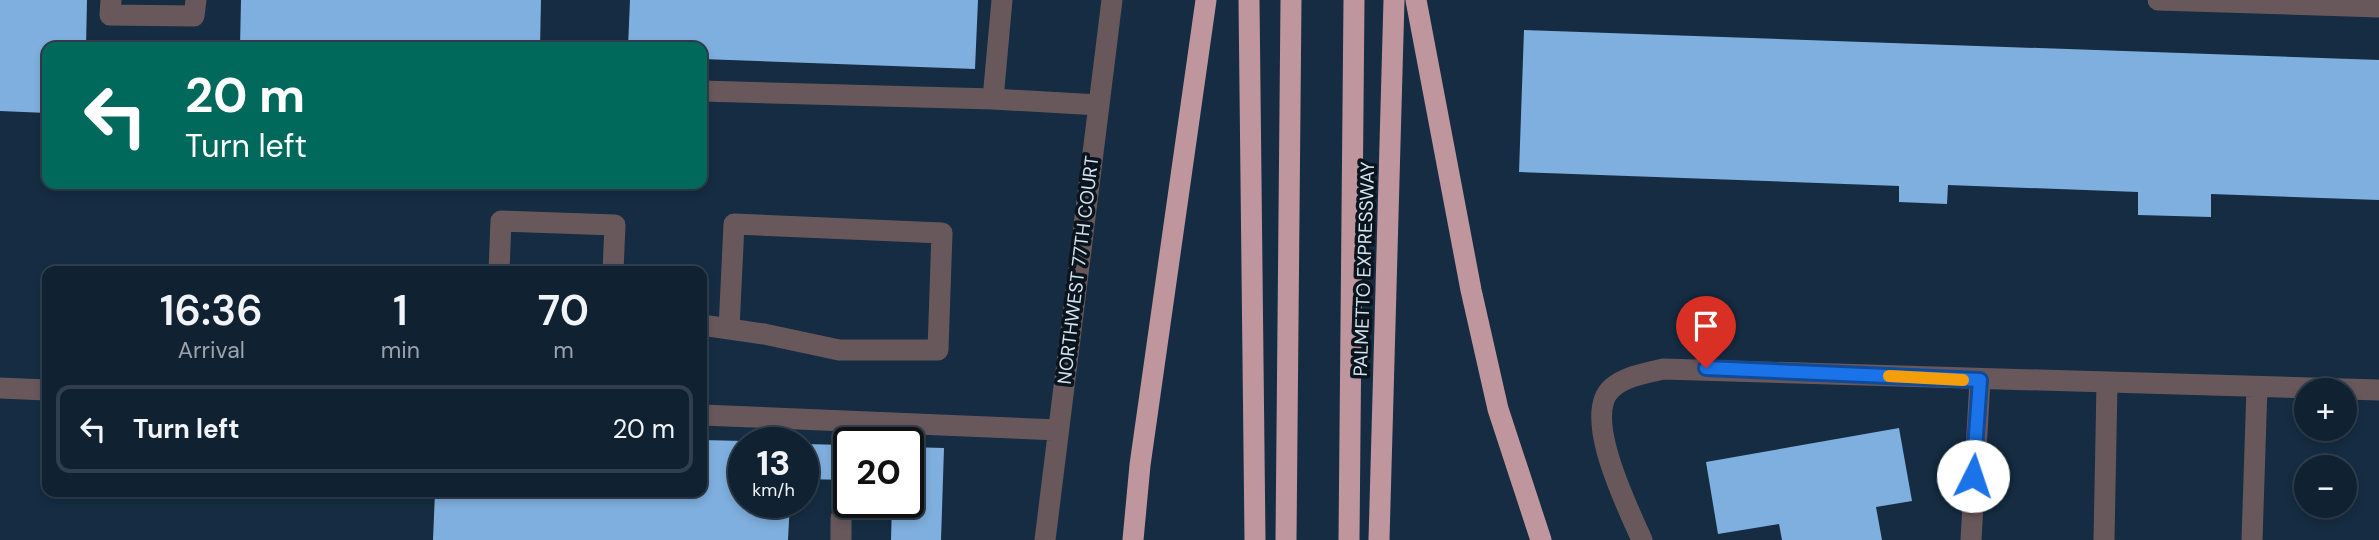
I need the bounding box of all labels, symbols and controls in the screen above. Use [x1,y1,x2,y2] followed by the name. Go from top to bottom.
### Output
[185,63,305,127] text: 20 m
[70,70,161,161] icon: left
[185,125,307,167] text: Turn left
[1052,154,1104,386] street label: NORTHWEST 77TH COURT
[1348,161,1380,377] street label: PALMETTO EXPRESSWAY
[160,283,263,338] text: 16:36
[393,283,408,338] text: 1
[538,283,589,338] text: 70
[1676,296,1736,368] pin
[1687,307,1725,345] icon: arrive
[178,335,245,365] text: Arrival
[381,335,420,365] text: min
[553,335,574,365] text: m
[2294,378,2357,518] map controls
[2294,378,2357,441] button: +
[74,410,112,448] icon: left
[133,412,240,446] text: Turn left
[612,412,675,446] text: 20 m
[833,427,924,518] speed limit sign: 20
[1936,439,2010,513] position arrow
[757,440,790,486] text: 13
[2294,455,2357,518] button: −
[752,478,795,502] text: km/h

